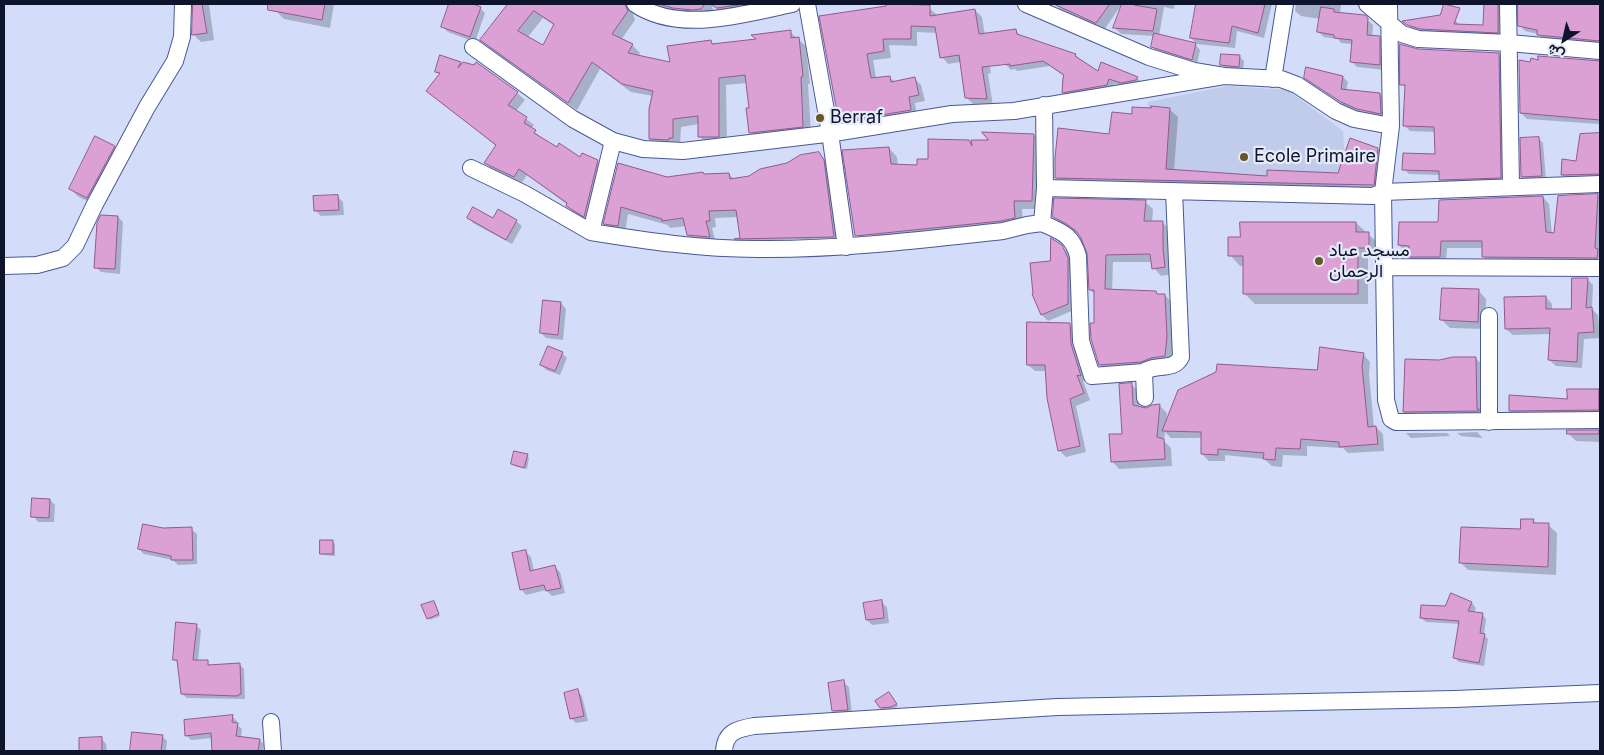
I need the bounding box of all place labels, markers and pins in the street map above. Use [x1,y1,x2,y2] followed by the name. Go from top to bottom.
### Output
[830,107,883,129] place label: Berraf
[814,112,826,124] marker: Berraf
[1254,146,1376,168] place label: Ecole Primaire
[1238,151,1250,163] marker: Ecole Primaire
[1329,240,1410,282] place label: مسجد عباد الرحمان
[1313,255,1325,267] marker: مسجد عباد الرحمان

